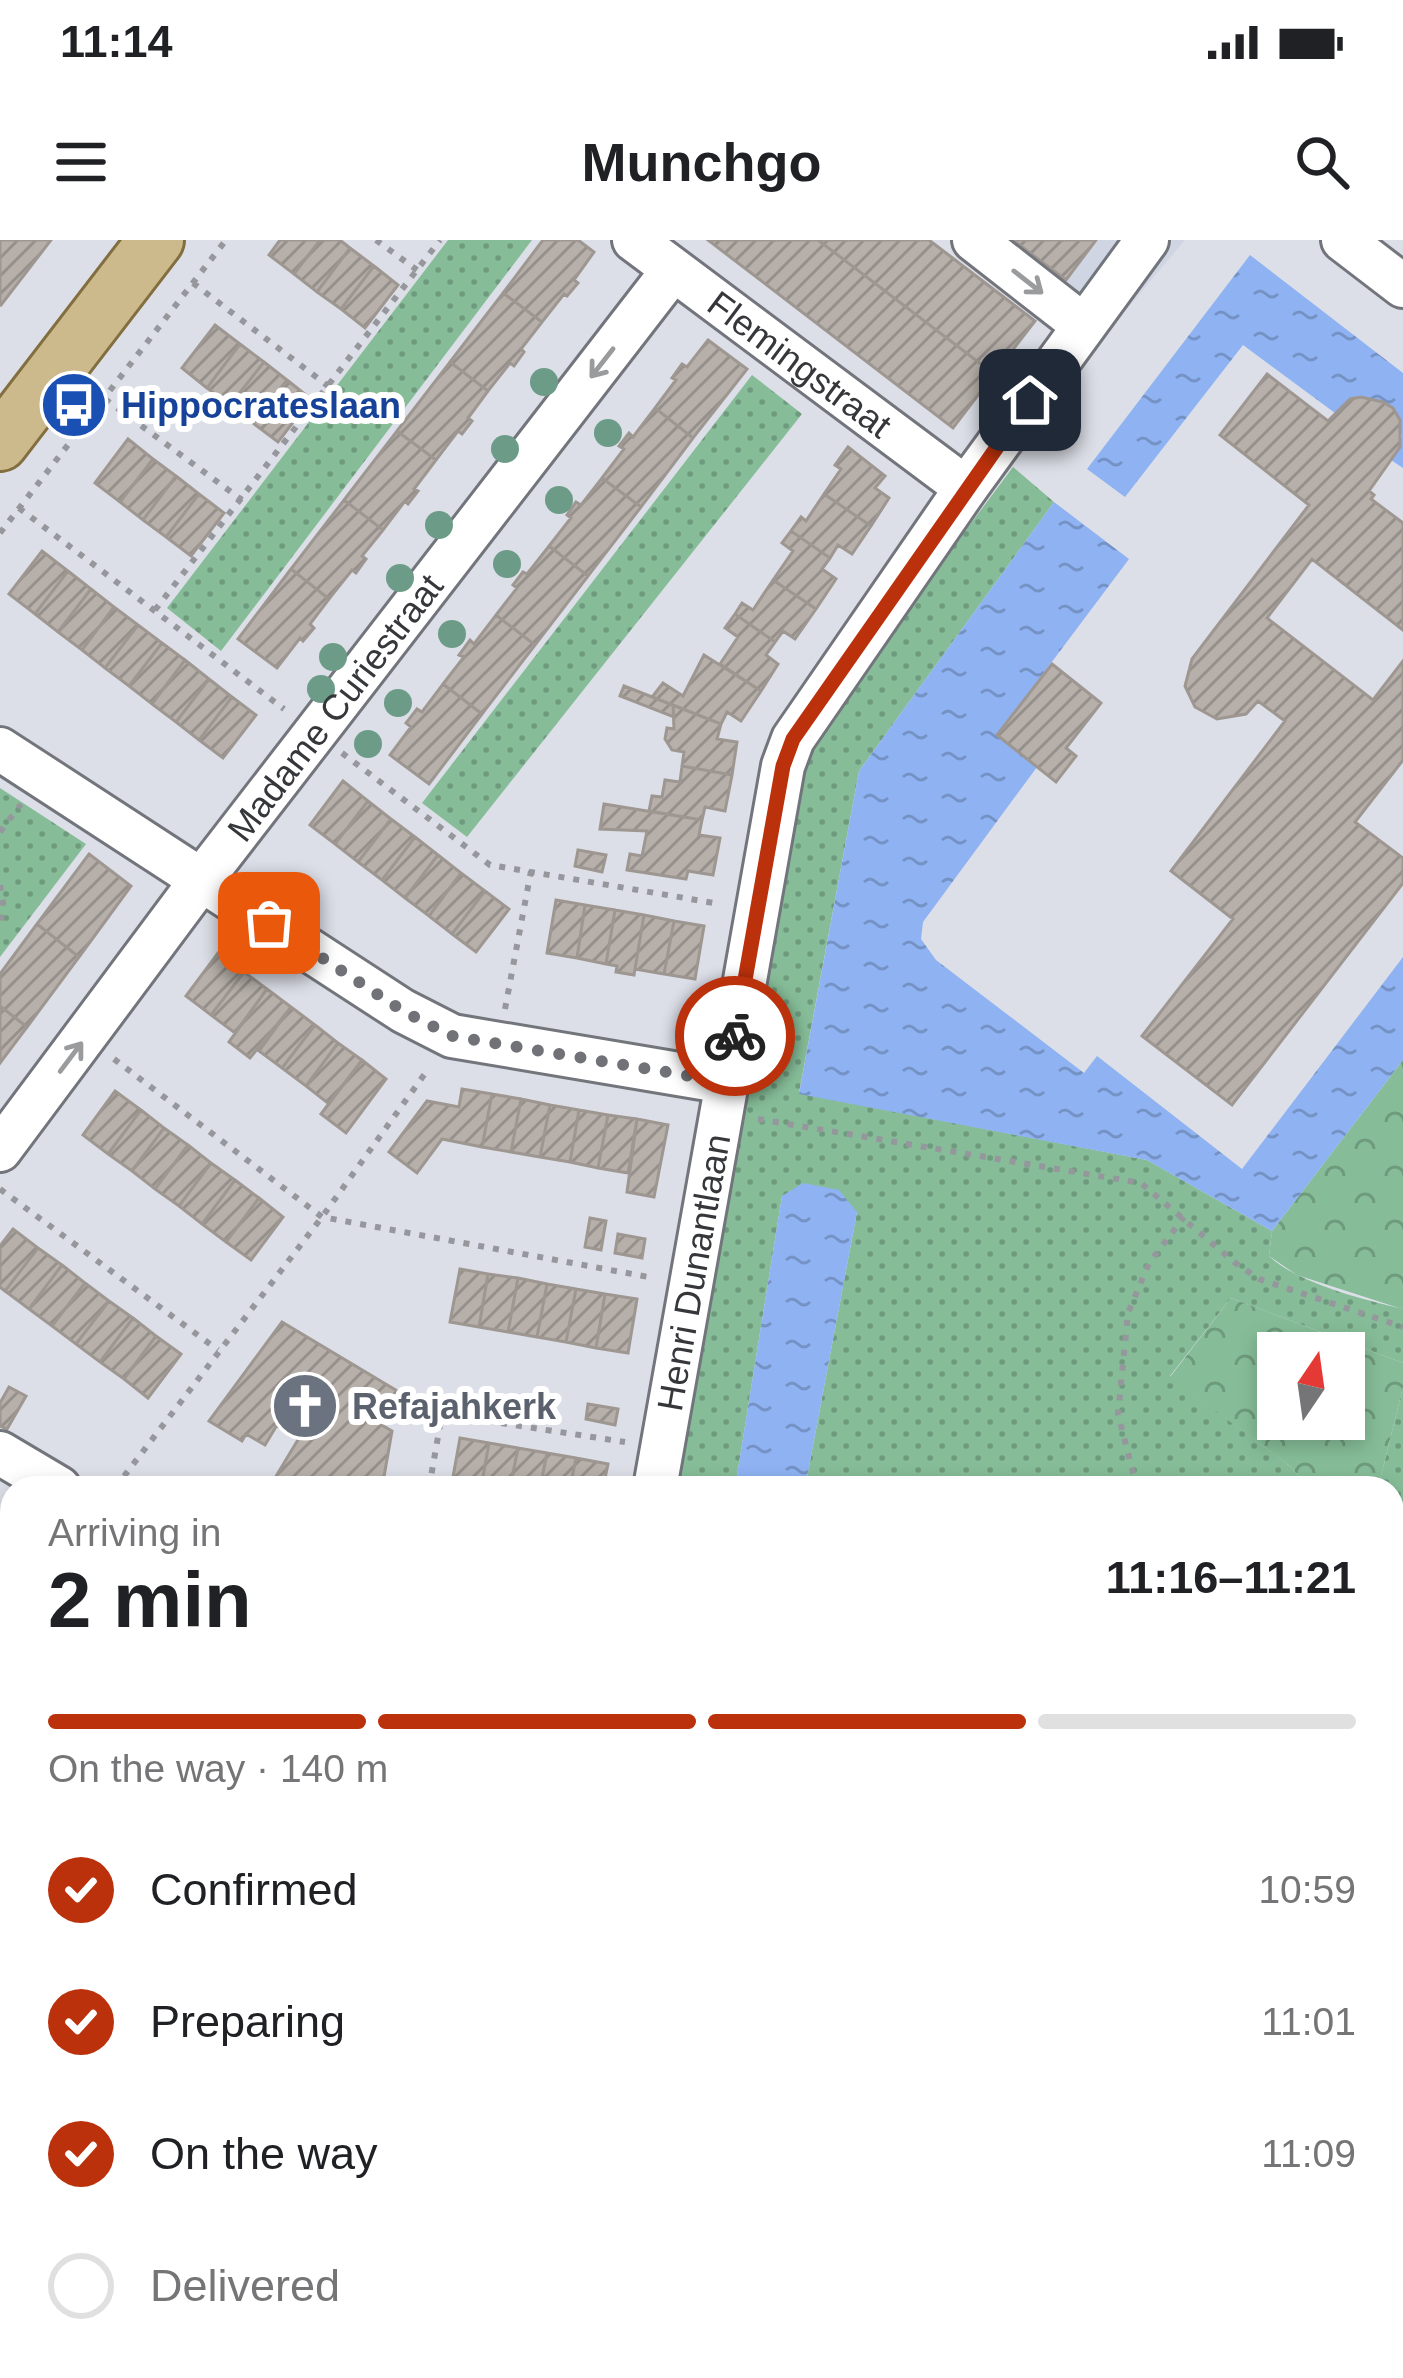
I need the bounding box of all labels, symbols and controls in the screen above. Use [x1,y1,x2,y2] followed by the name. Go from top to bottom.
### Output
[60,16,173,67] text: 11:14
[48,129,114,195] icon: menu
[1289,129,1355,195] icon: search
[582,132,821,192] text: Munchgo
[1012,268,1044,295] one-way arrow
[700,283,899,446] street label: Flemingstraat
[589,346,615,378] one-way arrow
[979,349,1081,451] pin
[997,367,1063,433] icon: home
[39,370,109,440] bus stop icon: Hippocrateslaan
[121,385,401,426] place label: Hippocrateslaan
[219,566,451,849] street label: Madame Curiestraat
[218,872,320,974] pin
[236,890,302,956] icon: bag
[675,976,795,1096] courier
[702,1003,768,1069] icon: bike
[57,1041,83,1073] one-way arrow
[649,1131,738,1414] street label: Henri Dunantlaan
[1257,1332,1365,1440] north arrow
[1257,1332,1365,1440] map controls
[270,1371,340,1441] church icon: Refajahkerk
[352,1386,557,1427] place label: Refajahkerk
[48,1511,221,1554] text: Arriving in
[1106,1552,1356,1603] text: 11:16–11:21
[48,1556,252,1644] text: 2 min
[48,1747,388,1790] text: On the way · 140 m
[48,1857,114,1923] icon: check
[150,1864,358,1915] text: Confirmed
[1258,1868,1356,1911] text: 10:59
[48,1989,114,2055] icon: check
[150,1996,345,2047] text: Preparing
[1261,2000,1356,2043] text: 11:01
[48,2121,114,2187] icon: check
[150,2128,378,2179] text: On the way
[1261,2132,1356,2175] text: 11:09
[150,2260,340,2311] text: Delivered

